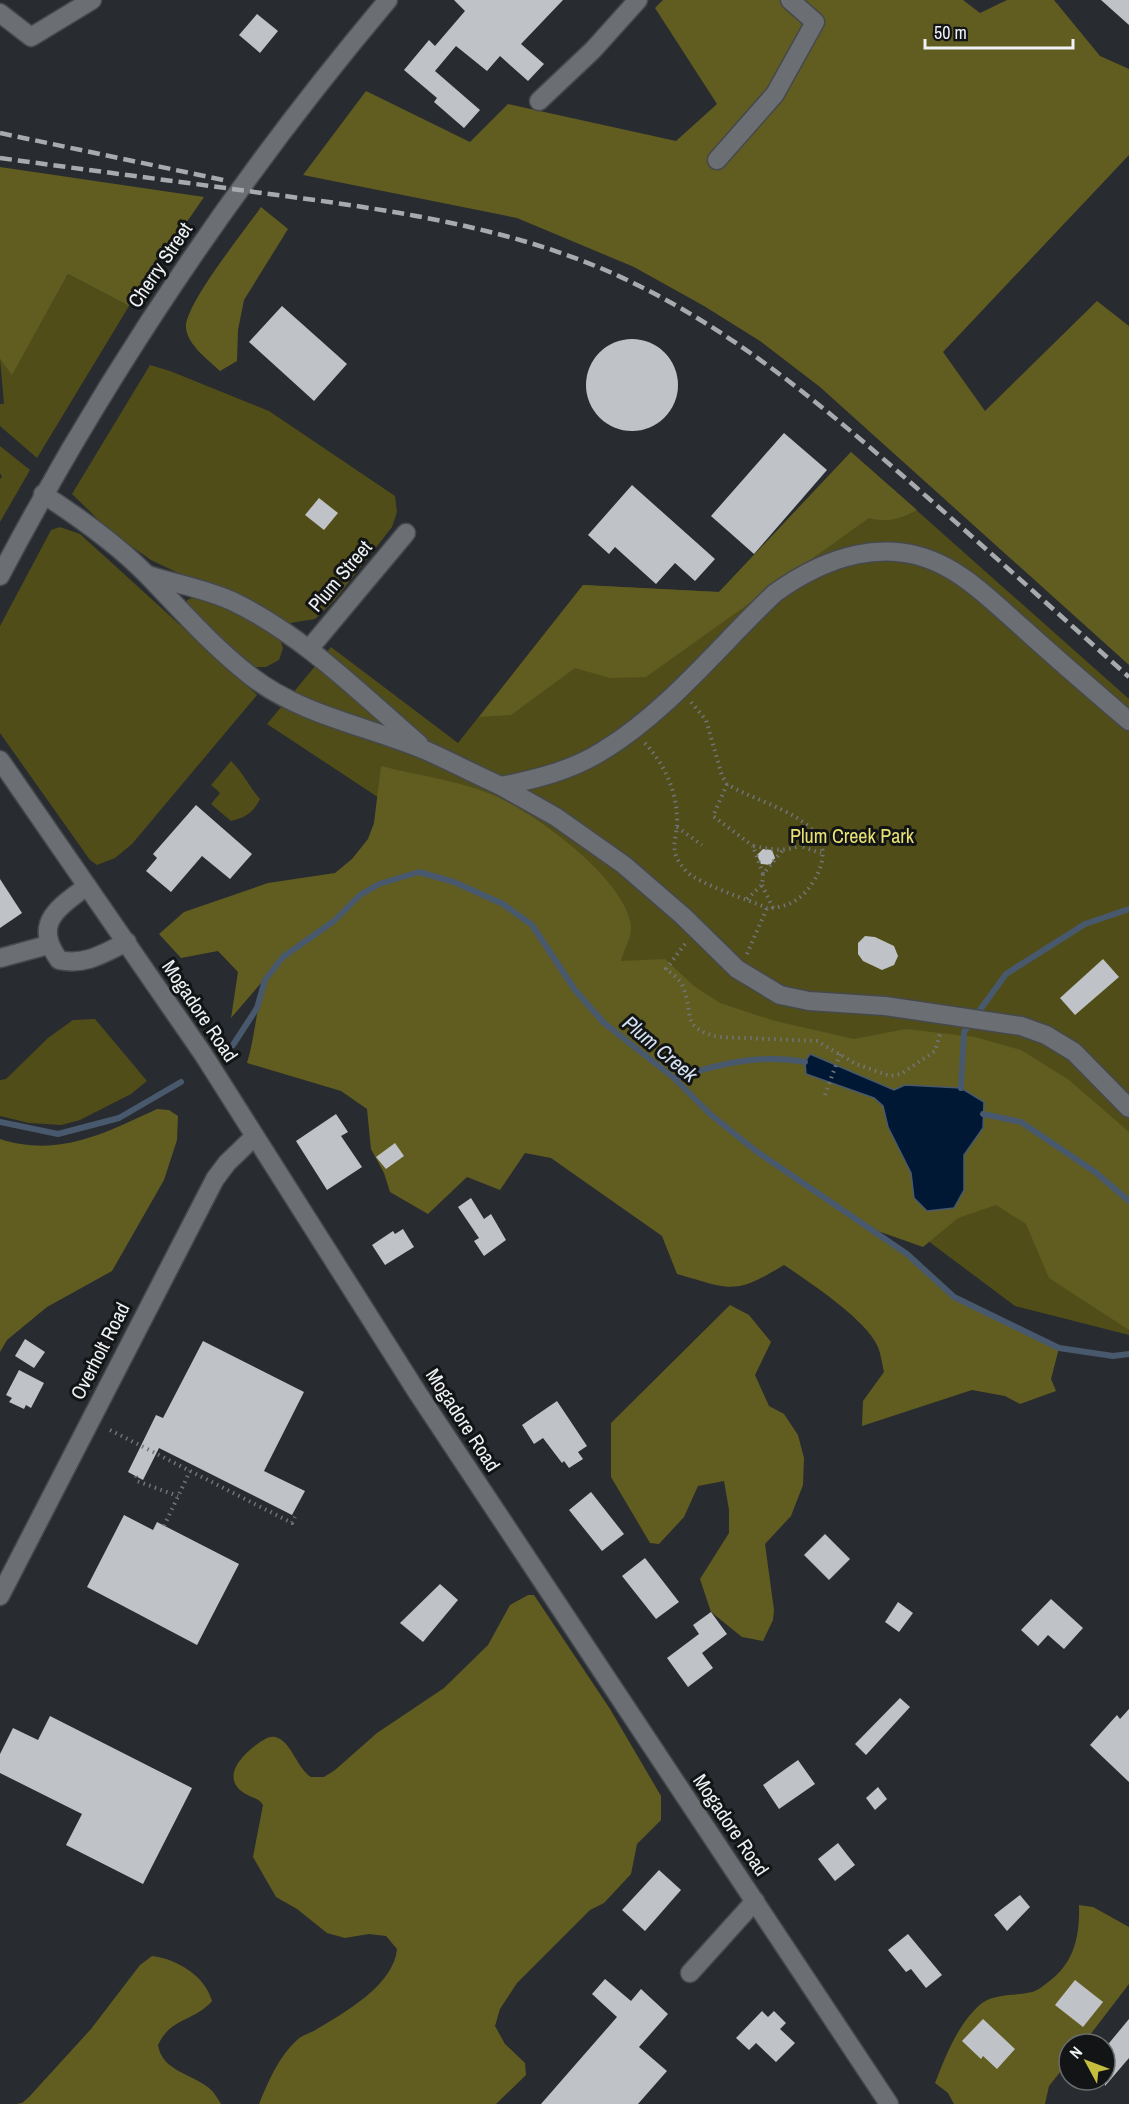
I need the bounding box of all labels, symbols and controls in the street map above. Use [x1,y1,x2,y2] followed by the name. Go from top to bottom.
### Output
[925,12,1074,50] scale bar
[934,20,967,45] text: 50 m
[121,216,198,313] street label: Cherry Street
[302,534,378,617] street label: Plum Street
[790,822,915,849] park label: Plum Creek Park
[156,954,244,1067] street label: Mogadore Road
[617,1009,705,1090] water label: Plum Creek
[64,1298,136,1404] street label: Overholt Road
[420,1363,507,1476] street label: Mogadore Road
[687,1768,775,1881] street label: Mogadore Road
[1057,2032,1117,2092] north arrow
[1064,2041,1087,2063] text: N

